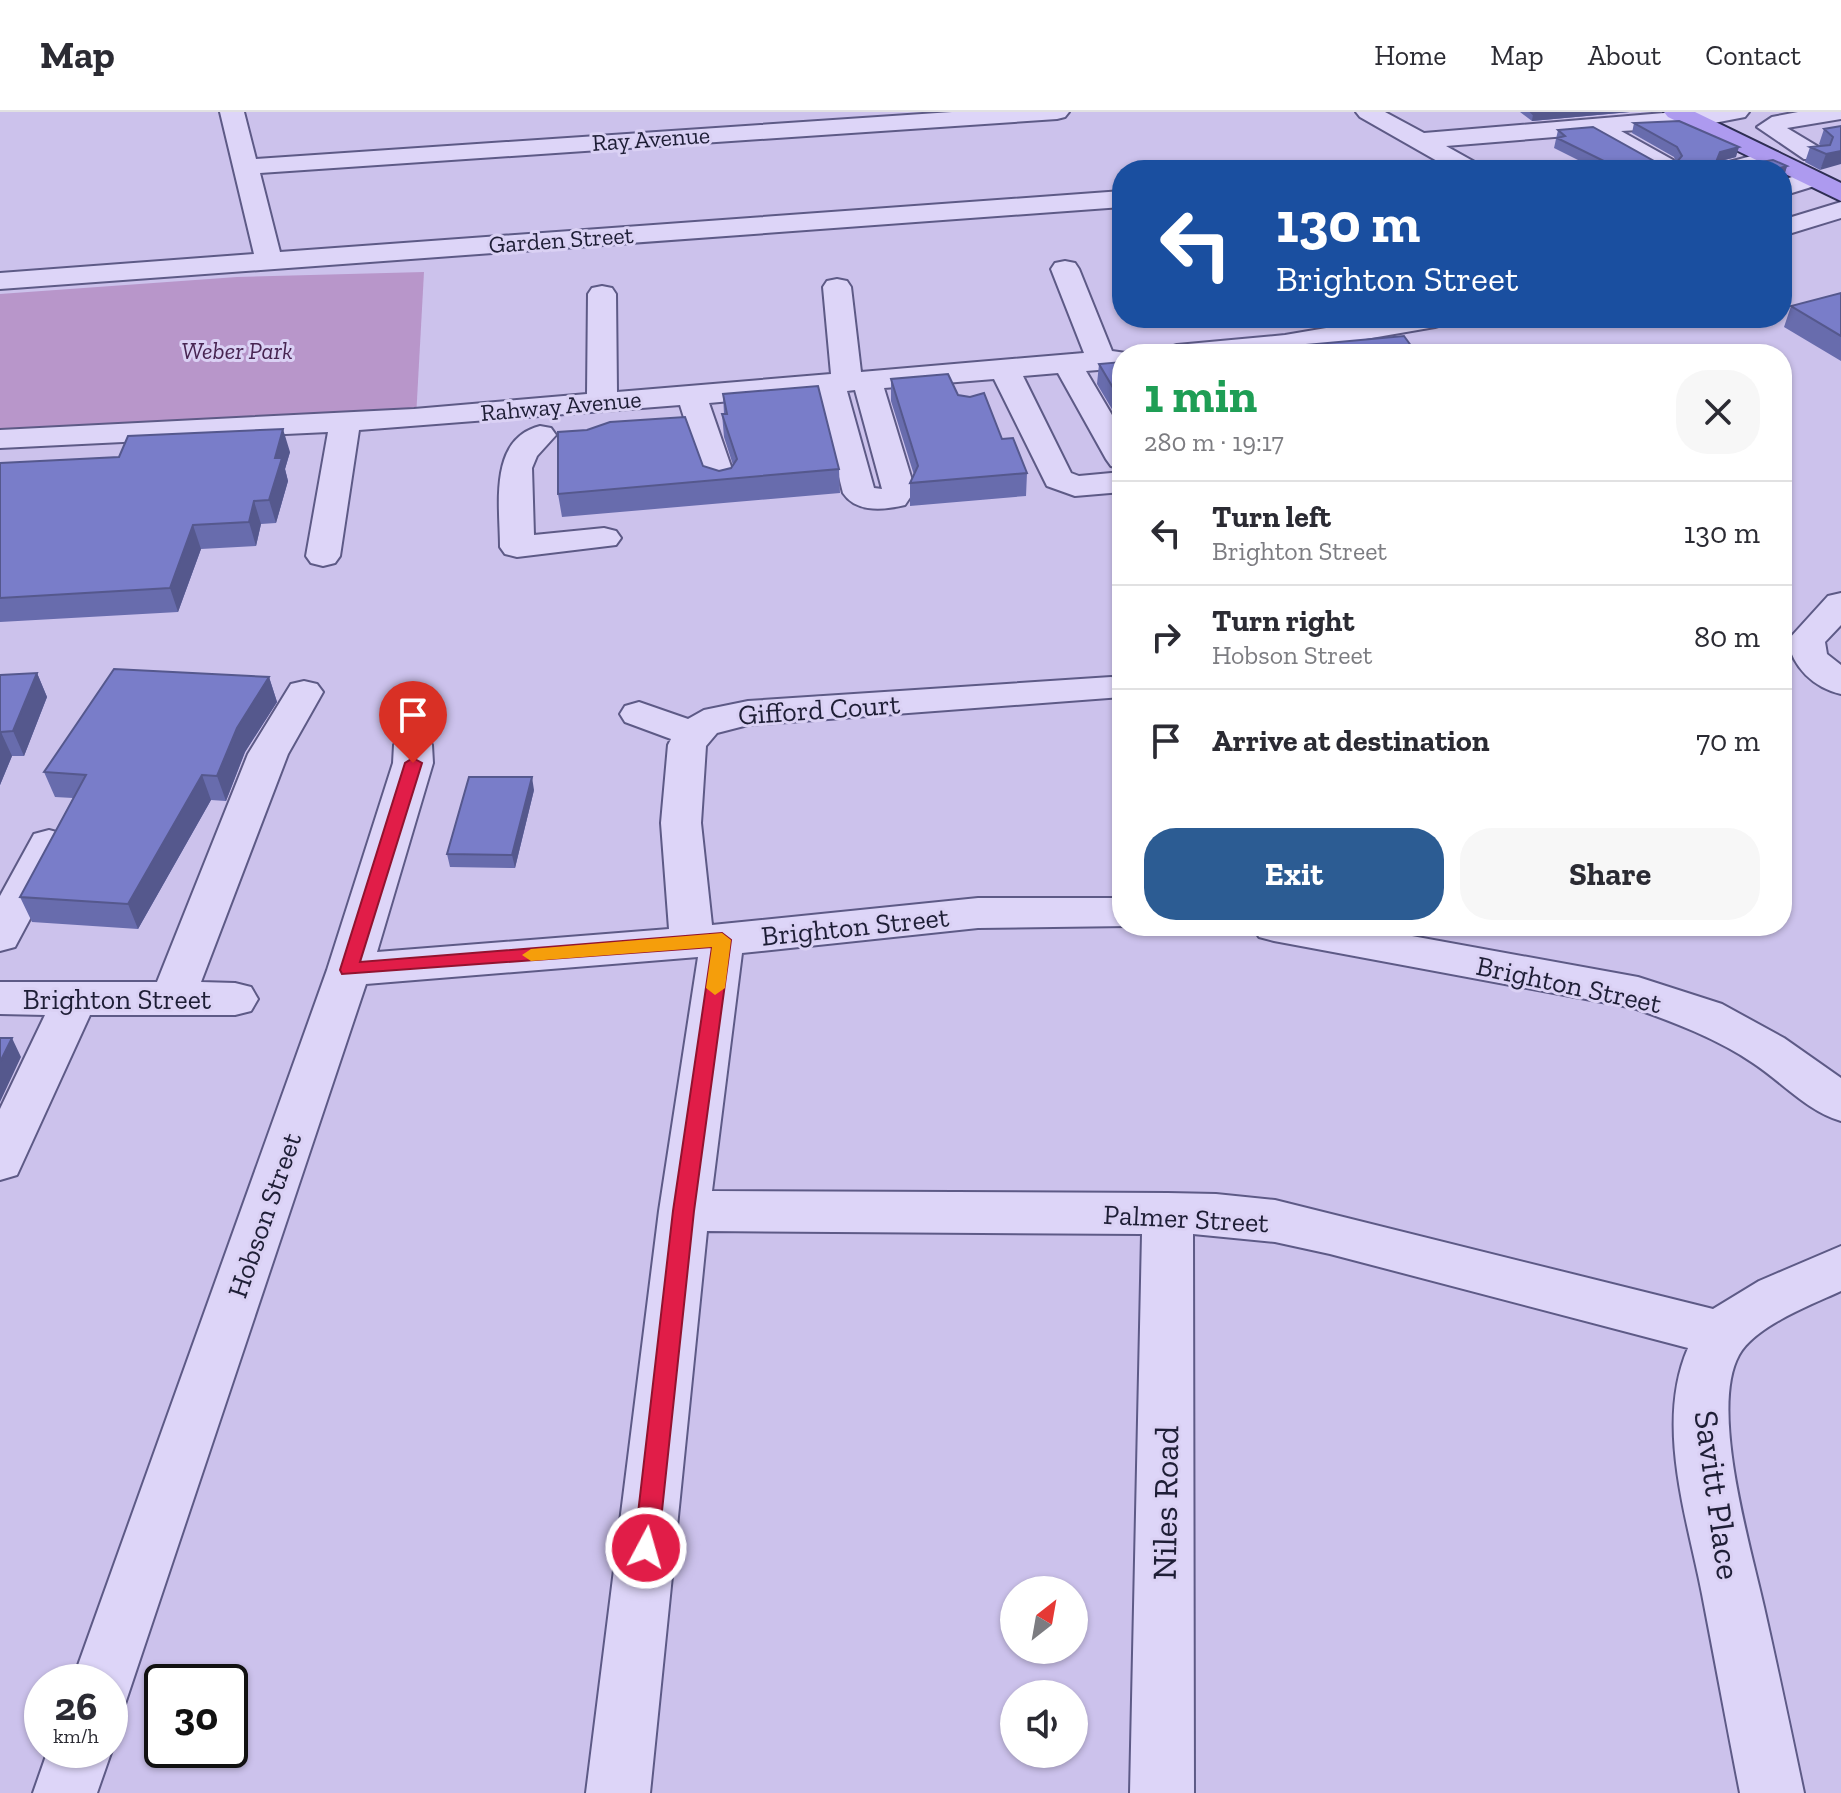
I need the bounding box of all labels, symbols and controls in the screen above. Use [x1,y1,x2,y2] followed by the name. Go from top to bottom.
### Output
[40,32,115,78] text: Map
[1374,39,1446,72] text: Home
[1490,39,1544,72] text: Map
[1588,39,1661,72] text: About
[1705,39,1801,72] text: Contact
[591,120,711,157] street label: Ray Avenue
[1276,189,1420,256] text: 130 m
[1144,192,1248,296] icon: left
[488,220,634,259] street label: Garden Street
[1276,257,1518,300] text: Brighton Street
[181,336,293,365] park label: Weber Park
[1144,367,1257,424] text: 1 min
[1676,370,1760,454] button: close
[479,384,643,427] street label: Rahway Avenue
[1144,426,1284,458] text: 280 m · 19:17
[1212,499,1331,535] text: Turn left
[1144,511,1188,555] icon: left
[1684,515,1760,551] text: 130 m
[1212,535,1387,567] text: Brighton Street
[1212,603,1354,639] text: Turn right
[1144,615,1188,659] icon: right
[1694,619,1760,655] text: 80 m
[1212,639,1372,671] text: Hobson Street
[379,681,447,763] pin
[737,687,902,732] street label: Gifford Court
[391,693,435,737] icon: arrive
[1144,719,1188,763] icon: arrive
[1212,723,1489,759] text: Arrive at destination
[1696,723,1760,759] text: 70 m
[1144,828,1444,920] button: Exit
[1460,828,1760,920] button: Share
[760,900,951,953] street label: Brighton Street
[1473,949,1665,1020] street label: Brighton Street
[23,983,212,1016] street label: Brighton Street
[221,1128,308,1302] street label: Hobson Street
[1102,1198,1270,1239] street label: Palmer Street
[1685,1408,1750,1582] street label: Savitt Place
[1144,1425,1187,1581] street label: Niles Road
[604,1506,688,1590] position arrow
[1000,1576,1088,1664] north arrow
[1000,1576,1088,1768] map controls
[144,1664,248,1768] speed limit sign: 30
[1000,1680,1088,1768] button: sound
[55,1682,97,1730] text: 26
[53,1724,99,1748] text: km/h

